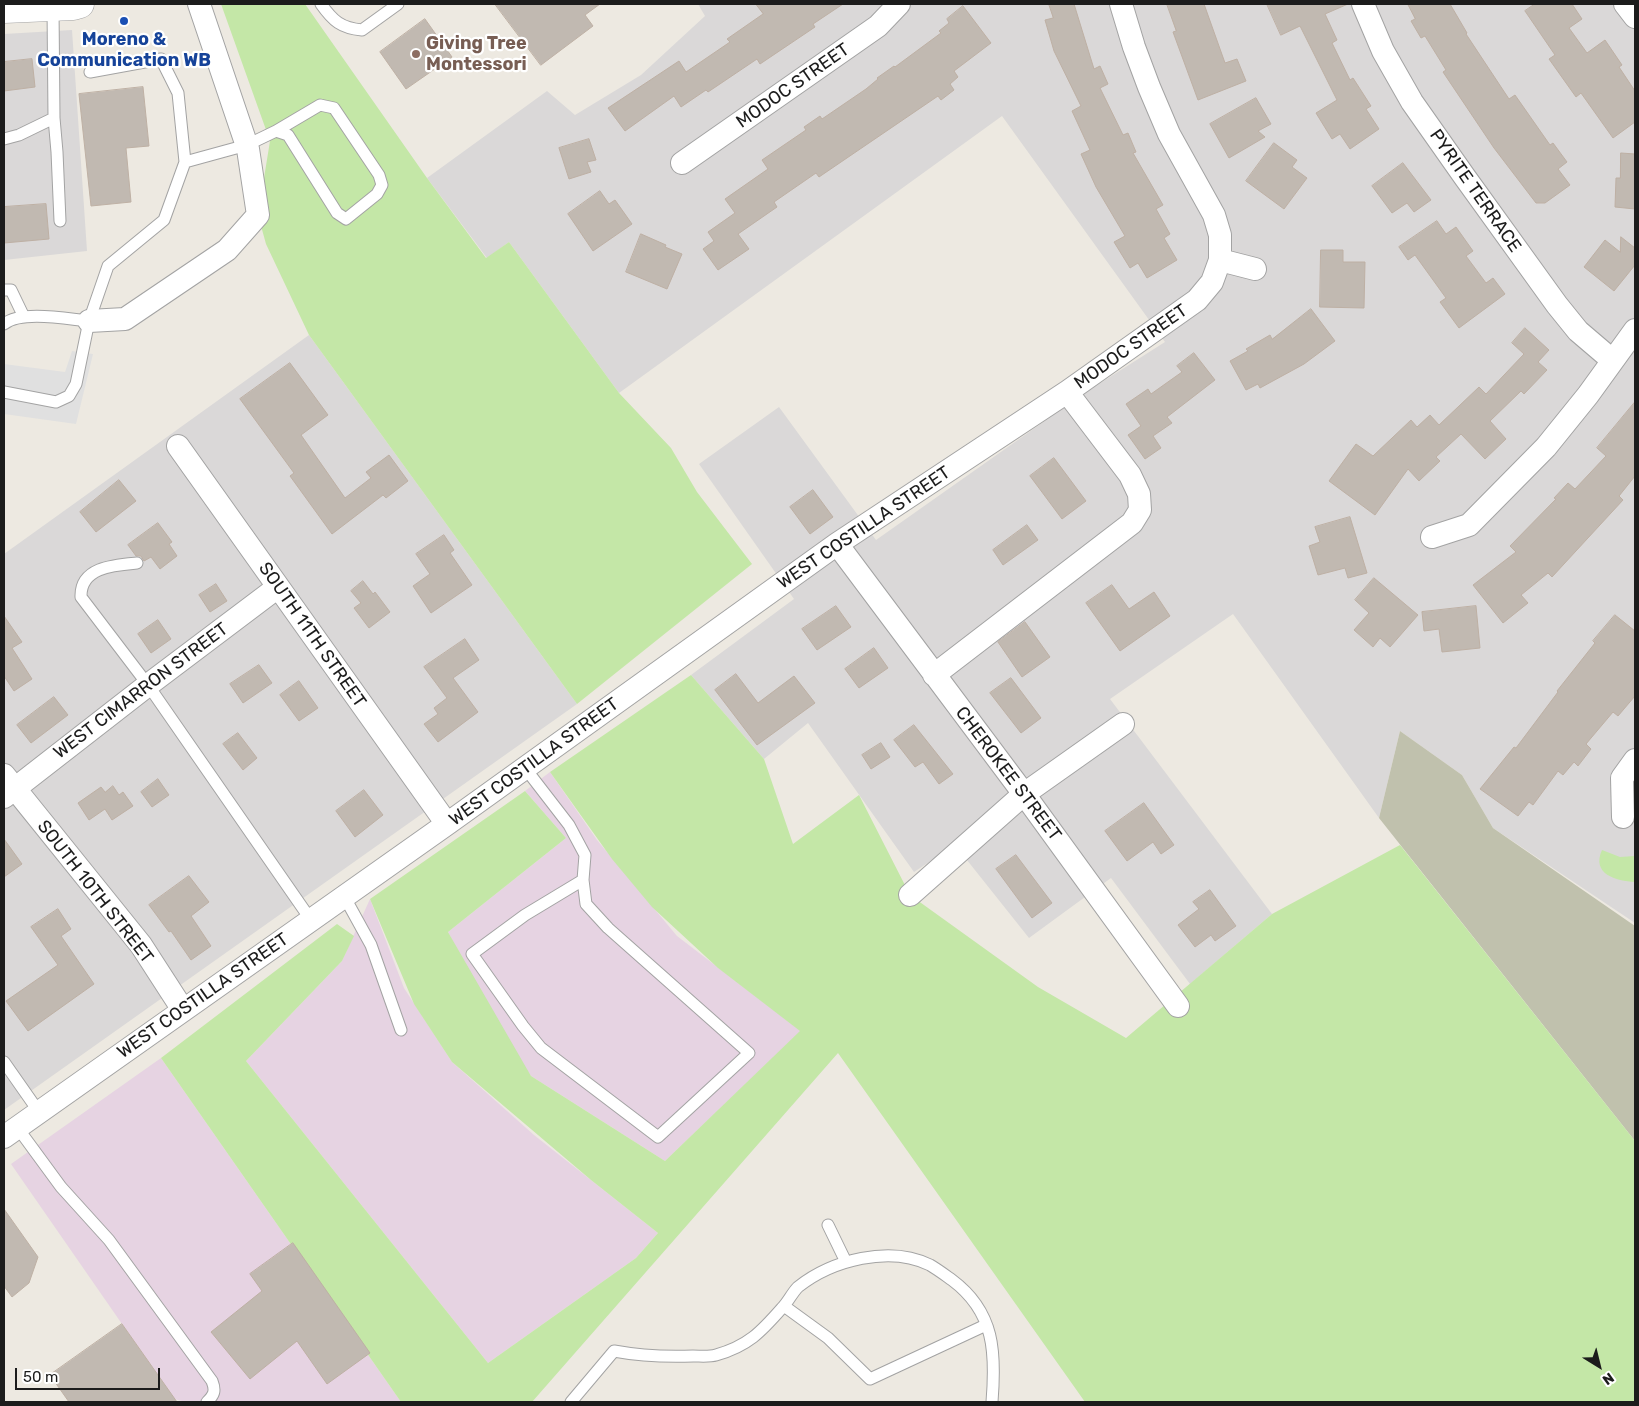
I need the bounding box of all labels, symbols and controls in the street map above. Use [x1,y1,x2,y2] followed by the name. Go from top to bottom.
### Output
[118,15,130,27] marker: Moreno & Communication WB
[37,29,211,72] place label: Moreno & Communication WB
[426,33,527,76] place label: Giving Tree Montessori
[732,39,854,133] street label: MODOC STREET
[410,48,422,60] marker: Giving Tree Montessori
[1425,125,1525,257] street label: PYRITE TERRACE
[1070,300,1192,394] street label: MODOC STREET
[773,462,955,594] street label: WEST COSTILLA STREET
[254,558,370,712] street label: SOUTH 11TH STREET
[50,618,232,764] street label: WEST CIMARRON STREET
[445,693,623,831] street label: WEST COSTILLA STREET
[951,703,1065,845] street label: CHEROKEE STREET
[32,816,158,968] street label: SOUTH 10TH STREET
[113,929,293,1063] street label: WEST COSTILLA STREET
[1574,1341,1624,1391] north arrow
[18,1358,162,1390] scale bar
[23,1368,58,1386] text: 50 m
[1599,1369,1617,1388] text: N

